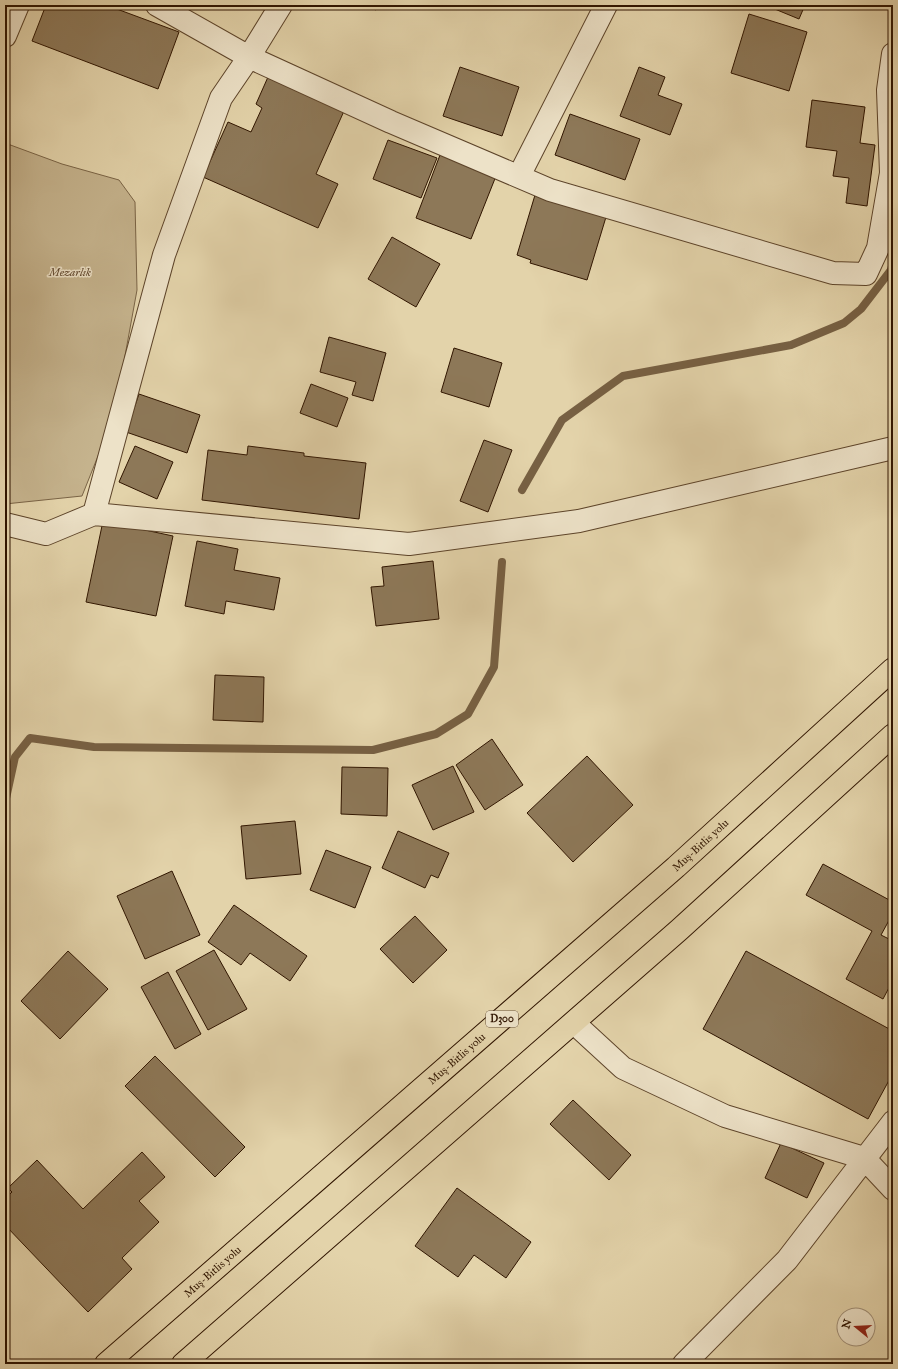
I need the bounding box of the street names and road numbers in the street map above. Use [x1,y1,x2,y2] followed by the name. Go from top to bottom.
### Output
[669,816,731,874] street label: Muş-Bitlis yolu
[486,1011,518,1027] road number: D300
[425,1030,488,1087] street label: Muş-Bitlis yolu
[181,1243,244,1300] street label: Muş-Bitlis yolu

